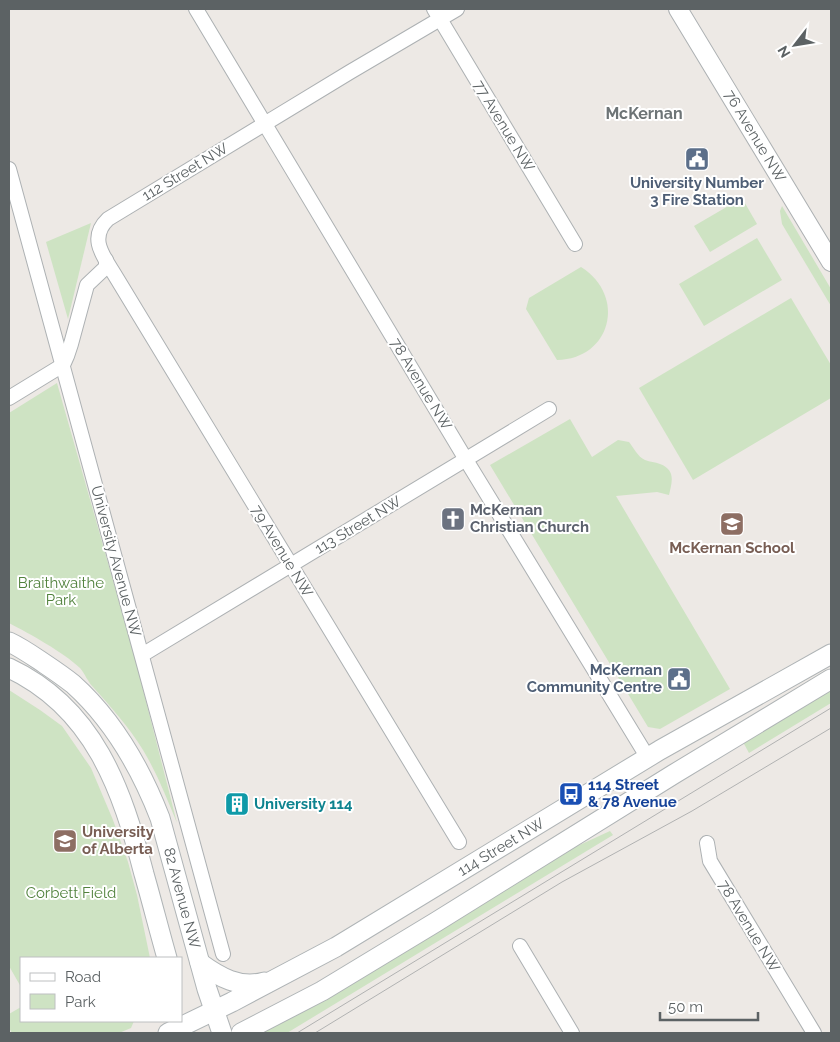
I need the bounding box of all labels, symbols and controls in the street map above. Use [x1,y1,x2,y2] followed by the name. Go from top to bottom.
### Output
[770,20,820,70] north arrow
[774,43,793,60] text: N
[470,77,538,175] street label: 77 Avenue NW
[720,87,790,186] street label: 76 Avenue NW
[605,104,683,123] district label: McKernan
[139,139,232,205] street label: 112 Street NW
[684,146,710,172] public building icon: University Number 3 Fire Station
[630,174,764,209] place label: University Number 3 Fire Station
[386,335,456,433] street label: 78 Avenue NW
[87,484,145,639] street label: University Avenue NW
[312,492,405,558] street label: 113 Street NW
[470,501,589,536] place label: McKernan Christian Church
[248,502,317,600] street label: 79 Avenue NW
[440,506,466,532] church icon: McKernan Christian Church
[719,511,745,537] school or university icon: McKernan School
[669,539,795,557] place label: McKernan School
[18,574,104,609] park label: Braithwaithe Park
[527,661,662,696] place label: McKernan Community Centre
[666,666,692,692] public building icon: McKernan Community Centre
[588,776,677,811] place label: 114 Street & 78 Avenue
[558,781,584,807] bus stop icon: 114 Street & 78 Avenue
[224,791,250,817] building icon: University 114
[254,795,353,813] place label: University 114
[455,814,548,880] street label: 114 Street NW
[82,823,155,858] place label: University of Alberta
[52,828,78,854] school or university icon: University of Alberta
[160,846,204,951] street label: 82 Avenue NW
[714,877,784,975] street label: 78 Avenue NW
[26,884,116,902] park label: Corbett Field
[20,957,182,1022] legend
[65,968,101,986] text: Road
[660,990,758,1022] scale bar
[65,993,96,1011] text: Park
[668,998,703,1016] text: 50 m

